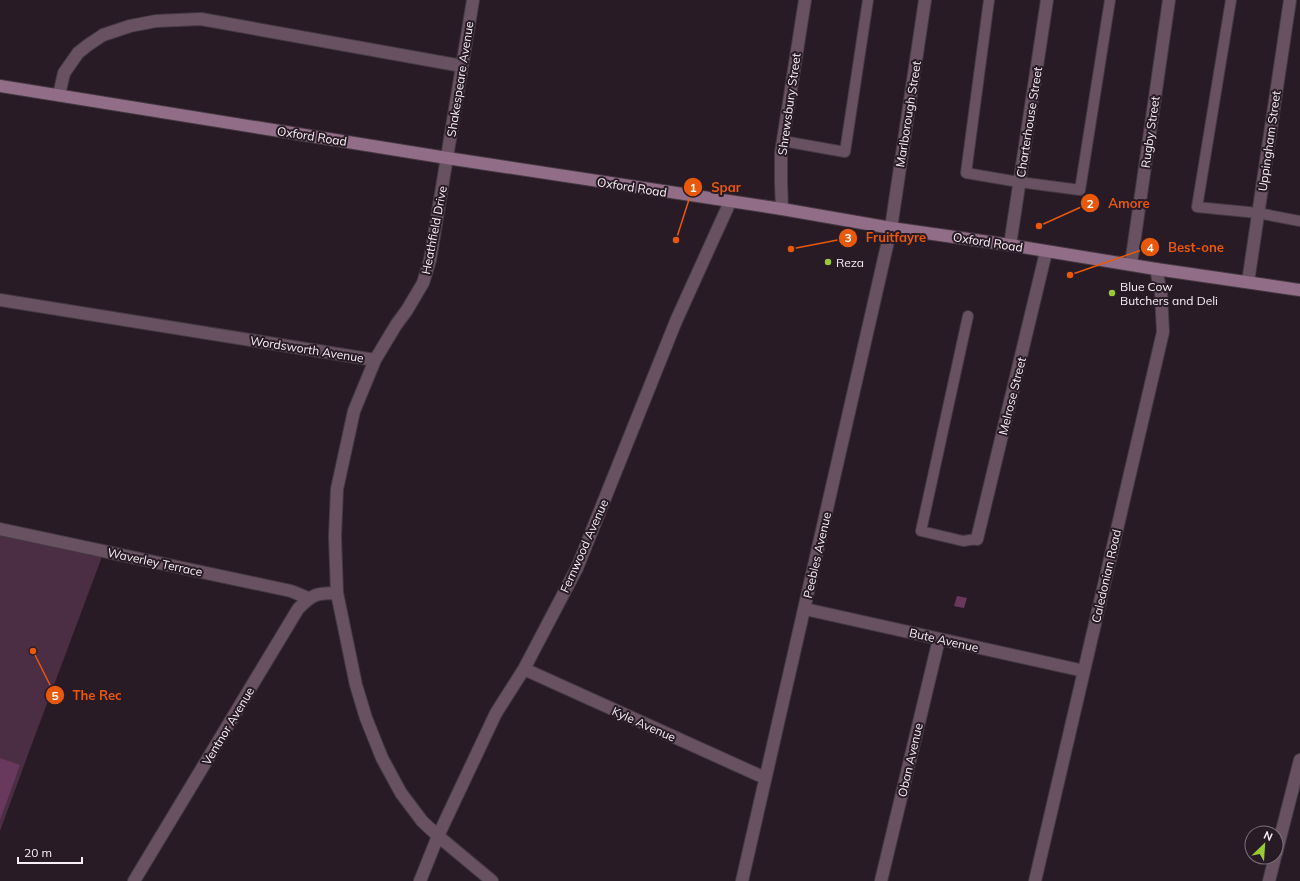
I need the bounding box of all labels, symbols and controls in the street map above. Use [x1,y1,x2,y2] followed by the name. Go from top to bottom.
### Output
[443,20,477,138] street label: Shakespeare Avenue
[774,52,804,156] street label: Shrewsbury Street
[892,60,924,168] street label: Marlborough Street
[1013,66,1045,178] street label: Charterhouse Street
[1255,90,1283,192] street label: Uppingham Street
[1138,95,1162,169] street label: Rugby Street
[276,123,348,149] street label: Oxford Road
[596,174,668,200] street label: Oxford Road
[683,175,749,200] callout: Spar
[711,179,742,195] text: Spar
[689,180,697,195] text: 1
[418,185,450,275] street label: Heathfield Drive
[1080,191,1157,216] callout: Amore
[1108,195,1150,211] text: Amore
[1086,196,1094,211] text: 2
[838,225,934,250] callout: Fruitfayre
[866,229,926,246] text: Fruitfayre
[952,229,1024,255] street label: Oxford Road
[844,230,852,245] text: 3
[1140,235,1232,260] callout: Best-one
[1168,239,1224,255] text: Best-one
[1146,240,1154,255] text: 4
[836,255,864,270] place label: Reza
[823,257,833,267] marker: Reza
[1120,279,1218,308] place label: Blue Cow Butchers and Deli
[1107,288,1117,298] marker: Blue Cow Butchers and Deli
[249,333,365,365] street label: Wordsworth Avenue
[995,356,1029,436] street label: Melrose Street
[557,497,611,595] street label: Fernwood Avenue
[800,510,834,600] street label: Peebles Avenue
[1088,528,1124,624] street label: Caledonian Road
[106,545,204,579] street label: Waverley Terrace
[908,625,980,655] street label: Bute Avenue
[45,683,130,708] callout: The Rec
[199,684,257,768] street label: Ventnor Avenue
[72,687,122,703] text: The Rec
[51,688,59,703] text: 5
[610,703,678,745] street label: Kyle Avenue
[894,721,926,799] street label: Oban Avenue
[1244,825,1284,865] north arrow
[1262,828,1275,844] text: N
[18,839,82,865] scale bar
[24,845,52,860] text: 20 m

